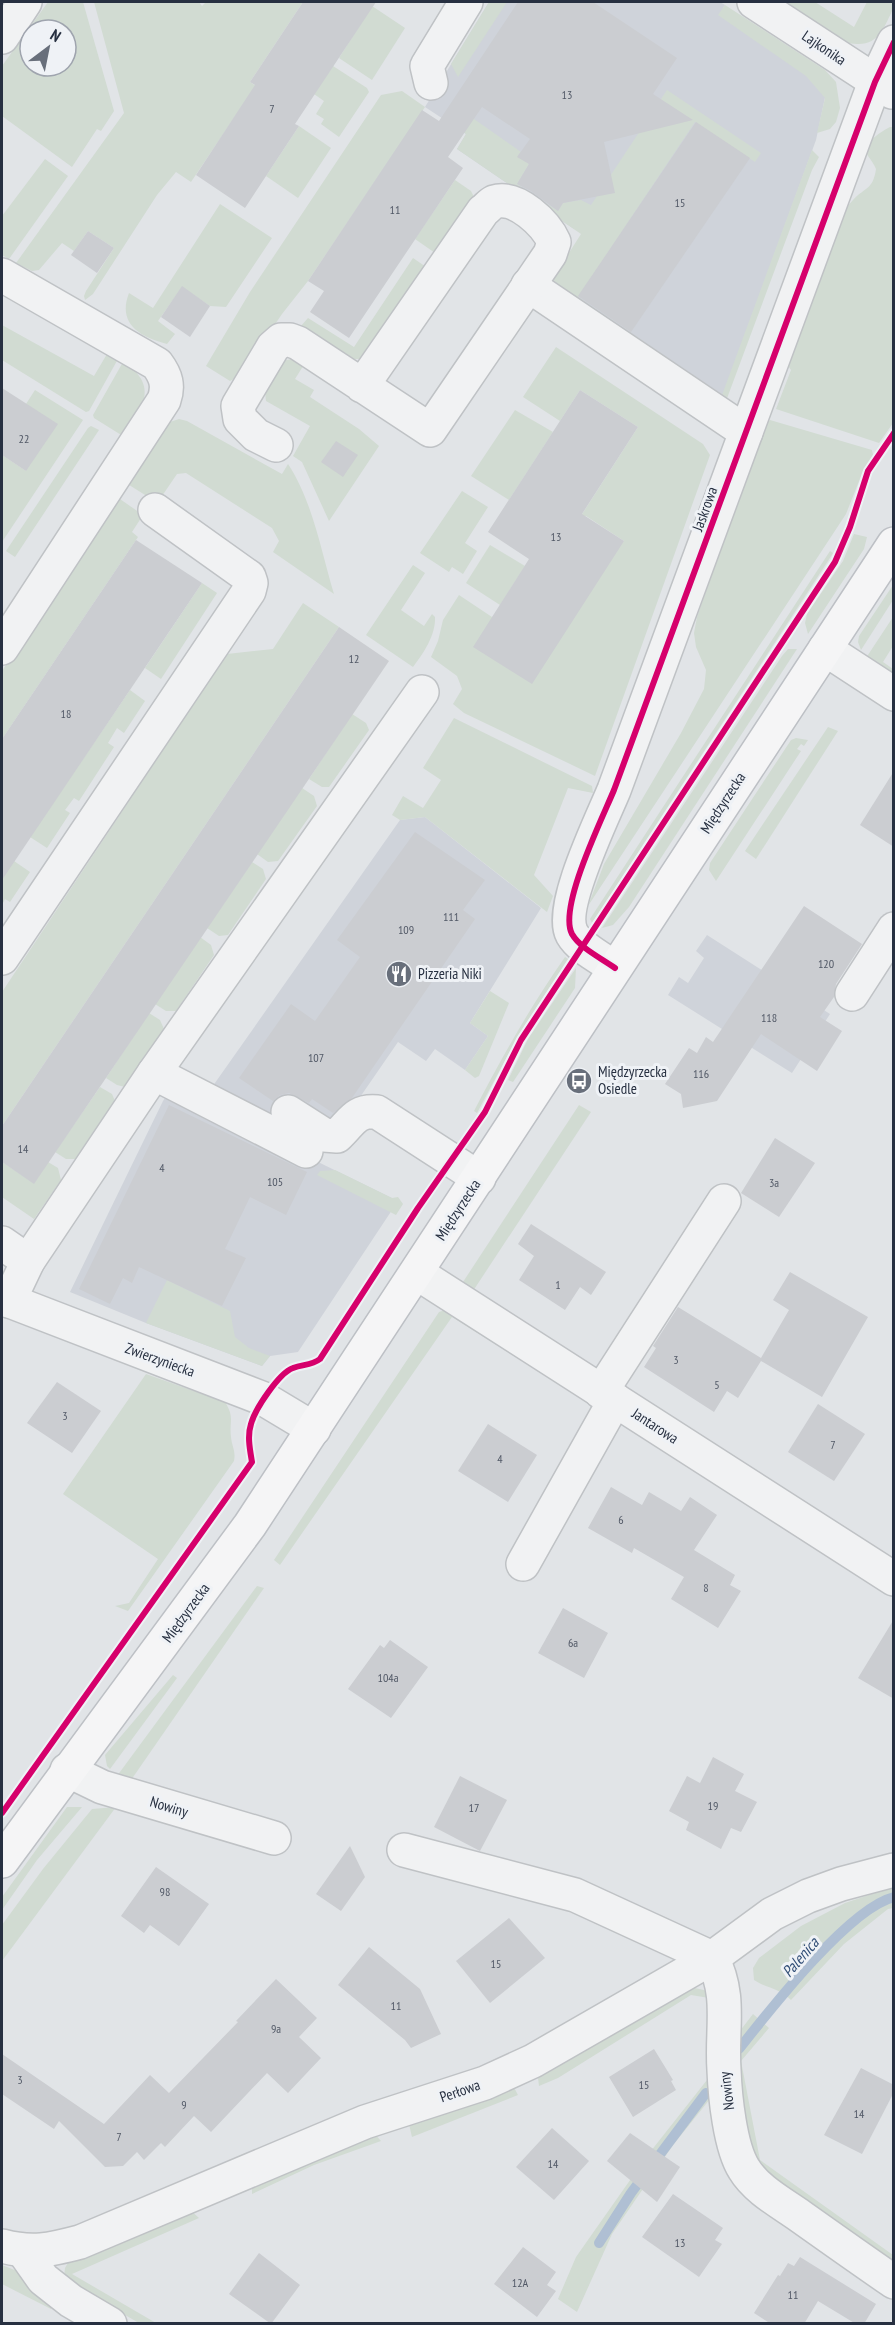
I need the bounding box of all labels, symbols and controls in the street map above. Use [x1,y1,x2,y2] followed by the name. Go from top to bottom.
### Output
[18,18,78,78] north arrow
[47,25,65,46] text: N
[799,26,850,69] street label: Lajkonika
[562,87,572,102] house number: 13
[269,101,275,116] house number: 7
[675,195,685,210] house number: 15
[390,202,400,217] house number: 11
[19,431,29,446] house number: 22
[687,484,721,535] street label: Jaskrowa
[551,529,561,544] house number: 13
[349,651,359,666] house number: 12
[61,706,71,721] house number: 18
[696,769,749,837] street label: Międzyrzecka
[443,909,459,924] house number: 111
[398,922,414,937] house number: 109
[818,956,834,971] house number: 120
[384,959,414,989] restaurant icon: Pizzeria Niki
[418,964,482,983] place label: Pizzeria Niki
[761,1010,777,1025] house number: 118
[308,1050,324,1065] house number: 107
[598,1062,667,1098] place label: Międzyrzecka Osiedle
[564,1066,594,1096] bus stop icon: Międzyrzecka Osiedle
[693,1066,709,1081] house number: 116
[18,1141,29,1156] house number: 14
[159,1160,165,1175] house number: 4
[267,1174,283,1189] house number: 105
[769,1175,779,1190] house number: 3a
[431,1176,484,1244] street label: Międzyrzecka
[555,1277,561,1292] house number: 1
[123,1338,198,1381] street label: Zwierzyniecka
[673,1352,679,1367] house number: 3
[714,1377,720,1392] house number: 5
[628,1403,682,1448] street label: Jantarowa
[62,1408,68,1423] house number: 3
[830,1437,836,1452] house number: 7
[497,1451,503,1466] house number: 4
[618,1512,624,1527] house number: 6
[158,1579,214,1646] street label: Międzyrzecka
[703,1580,709,1595] house number: 8
[568,1635,578,1650] house number: 6a
[377,1670,399,1685] house number: 104a
[148,1792,191,1821] street label: Nowiny
[708,1798,718,1813] house number: 19
[469,1800,479,1815] house number: 17
[160,1884,170,1899] house number: 98
[777,1932,824,1981] water label: Palenica
[491,1956,501,1971] house number: 15
[391,1998,401,2013] house number: 11
[271,2021,281,2036] house number: 9a
[715,2070,738,2111] street label: Nowiny
[17,2072,23,2087] house number: 3
[437,2075,482,2106] street label: Perłowa
[639,2077,649,2092] house number: 15
[181,2097,187,2112] house number: 9
[854,2106,865,2121] house number: 14
[116,2129,122,2144] house number: 7
[548,2156,559,2171] house number: 14
[675,2235,685,2250] house number: 13
[512,2275,529,2290] house number: 12A
[788,2287,798,2302] house number: 11

